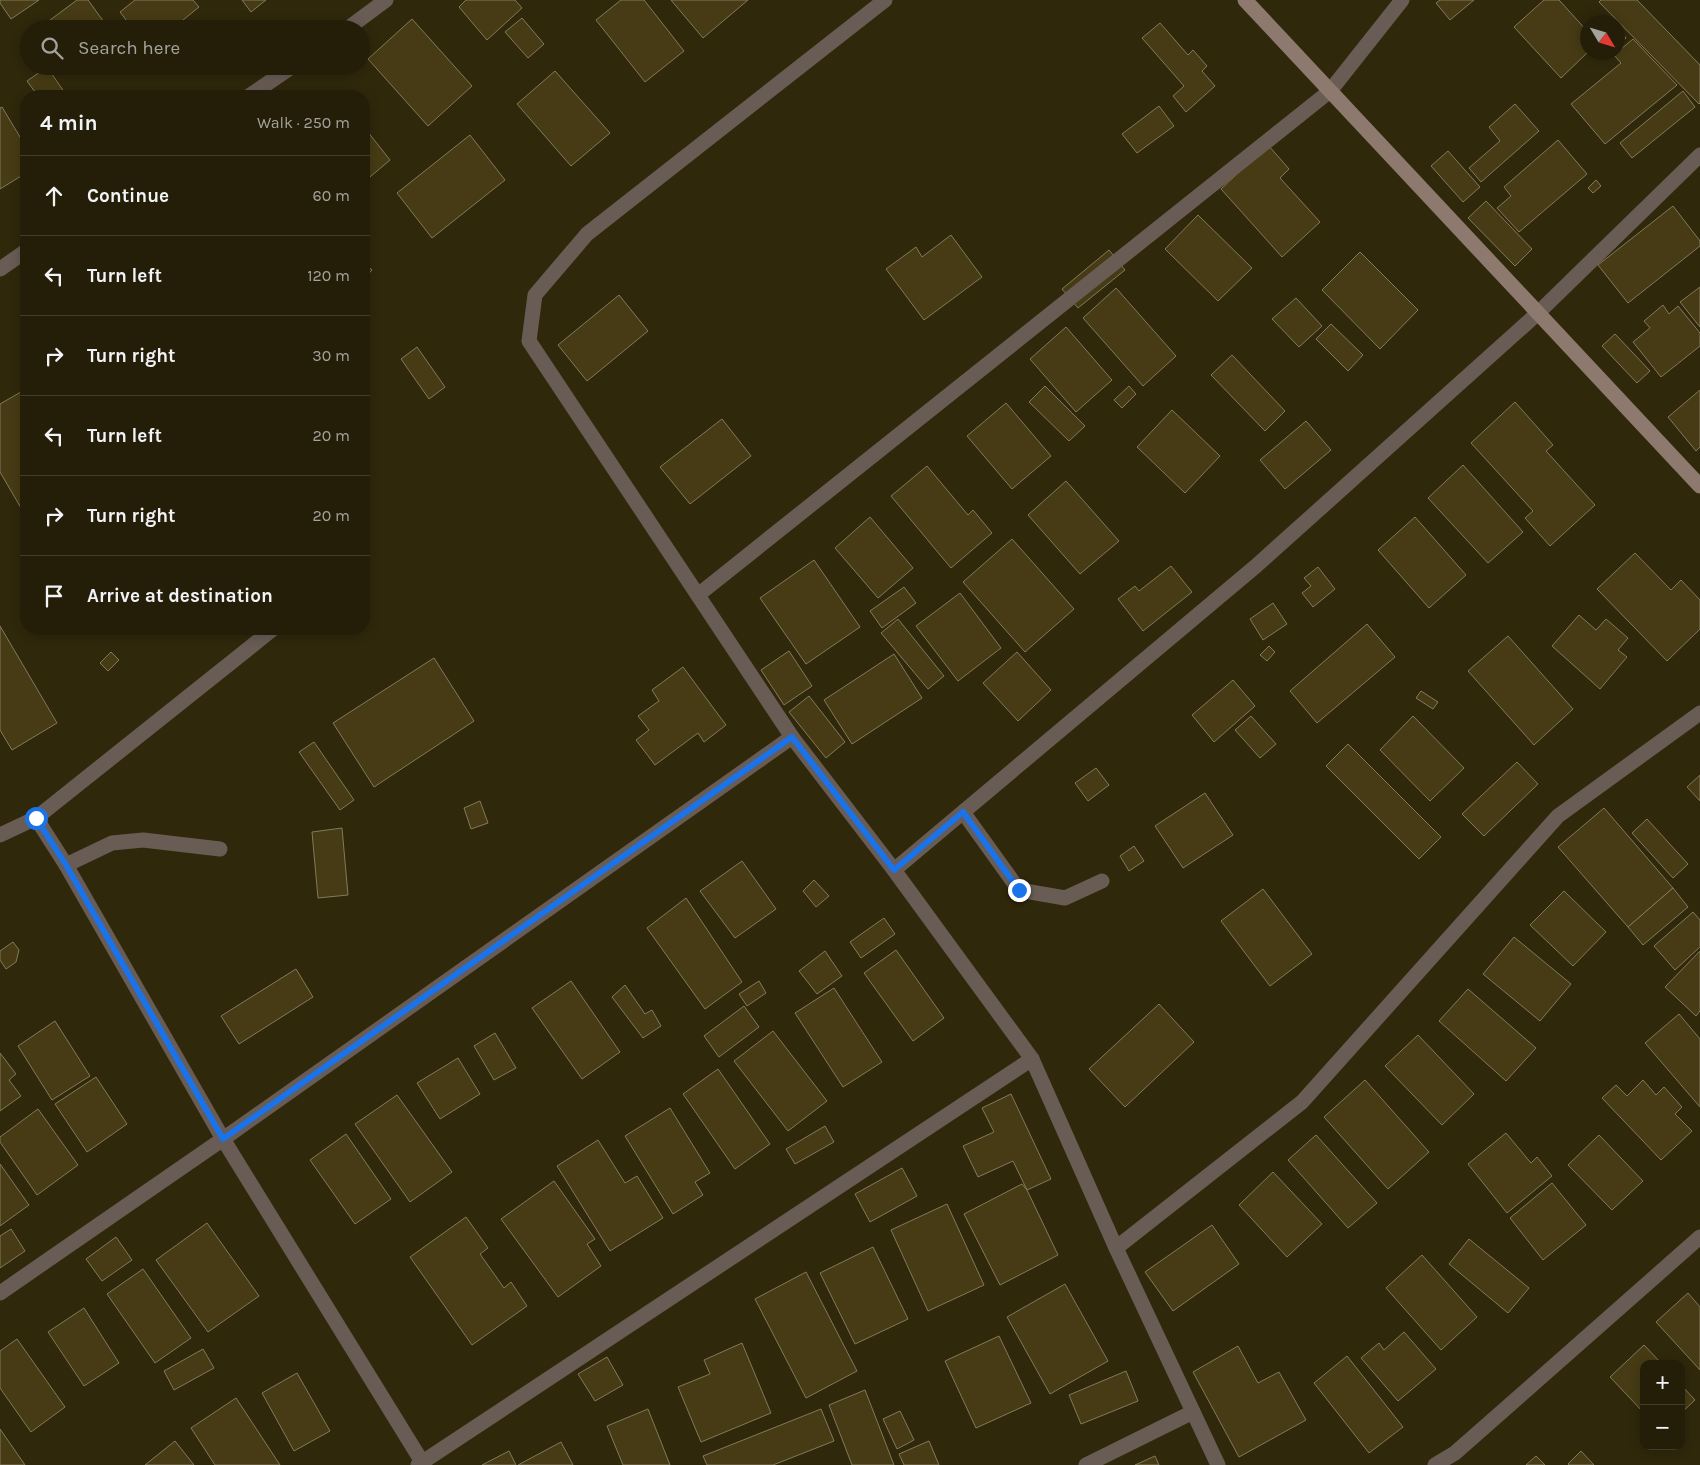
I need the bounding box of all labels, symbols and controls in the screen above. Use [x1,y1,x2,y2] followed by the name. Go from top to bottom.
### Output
[1580,15,1625,60] north arrow
[20,20,370,75] search box
[38,34,66,62] icon: search
[78,37,180,59] text: Search here
[40,111,98,135] text: 4 min
[257,113,350,132] text: Walk · 250 m
[40,182,68,210] icon: ahead
[87,185,169,207] text: Continue
[313,186,350,205] text: 60 m
[40,262,68,290] icon: left
[87,265,162,287] text: Turn left
[307,266,350,285] text: 120 m
[40,342,68,370] icon: right
[87,345,176,367] text: Turn right
[312,346,350,365] text: 30 m
[40,422,68,450] icon: left
[87,425,162,447] text: Turn left
[312,426,350,445] text: 20 m
[40,502,68,530] icon: right
[87,505,176,527] text: Turn right
[312,506,350,525] text: 20 m
[40,582,68,610] icon: arrive
[87,585,273,607] text: Arrive at destination
[25,807,48,830] route start
[1008,879,1031,902] route end
[1640,1360,1685,1450] map controls
[1640,1360,1685,1405] button: +
[1640,1405,1685,1450] button: −

